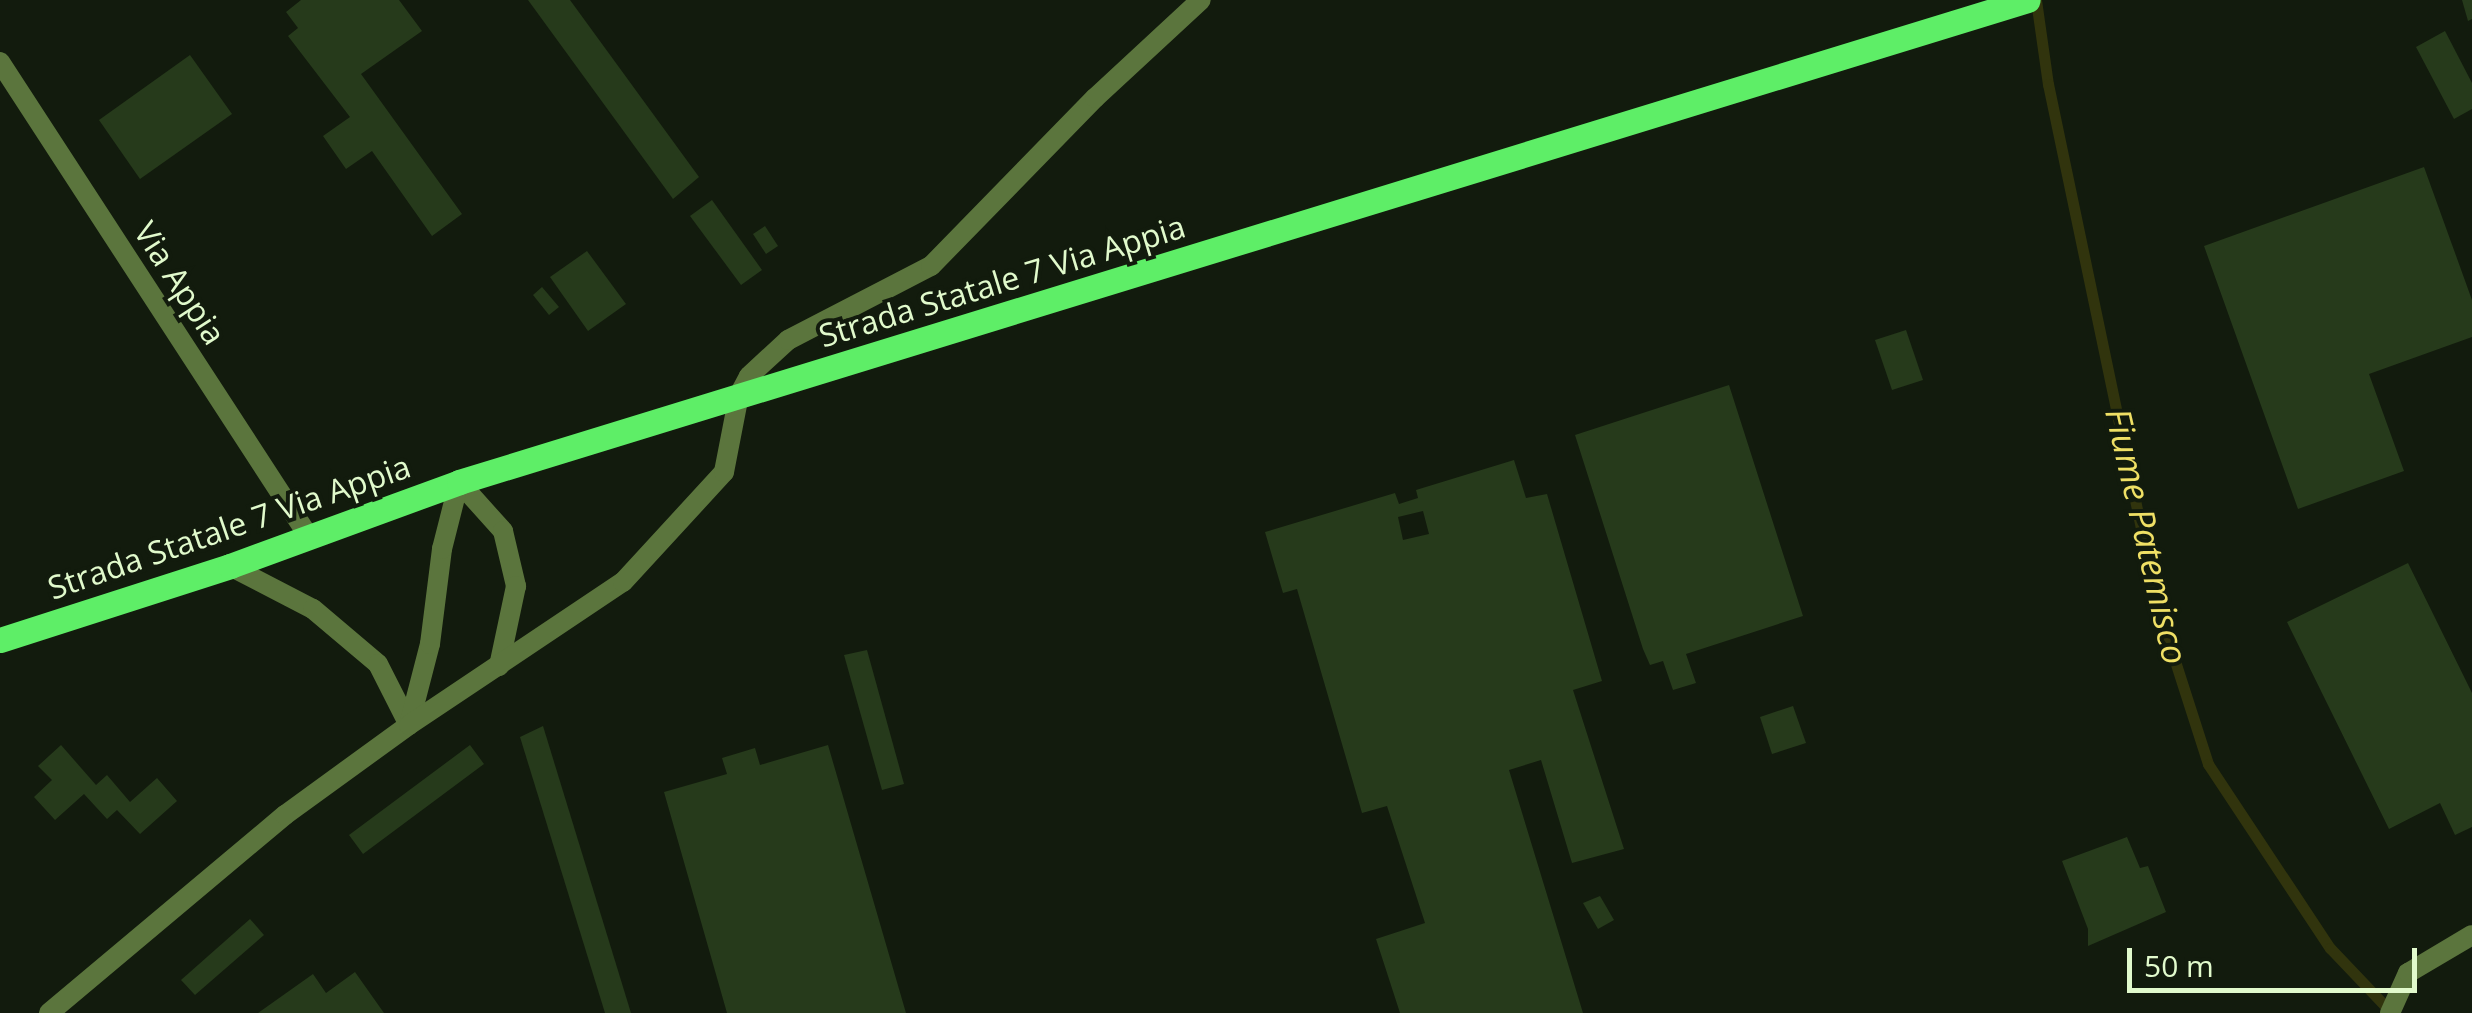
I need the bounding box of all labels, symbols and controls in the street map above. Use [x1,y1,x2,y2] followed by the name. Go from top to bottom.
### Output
[814,207,1190,355] street label: Strada Statale 7 Via Appia
[126,214,234,352] street label: Via Appia
[2097,404,2197,668] water label: Fiume Patemisco
[43,447,415,607] street label: Strada Statale 7 Via Appia
[2132,928,2422,990] scale bar
[2144,945,2214,986] text: 50 m

